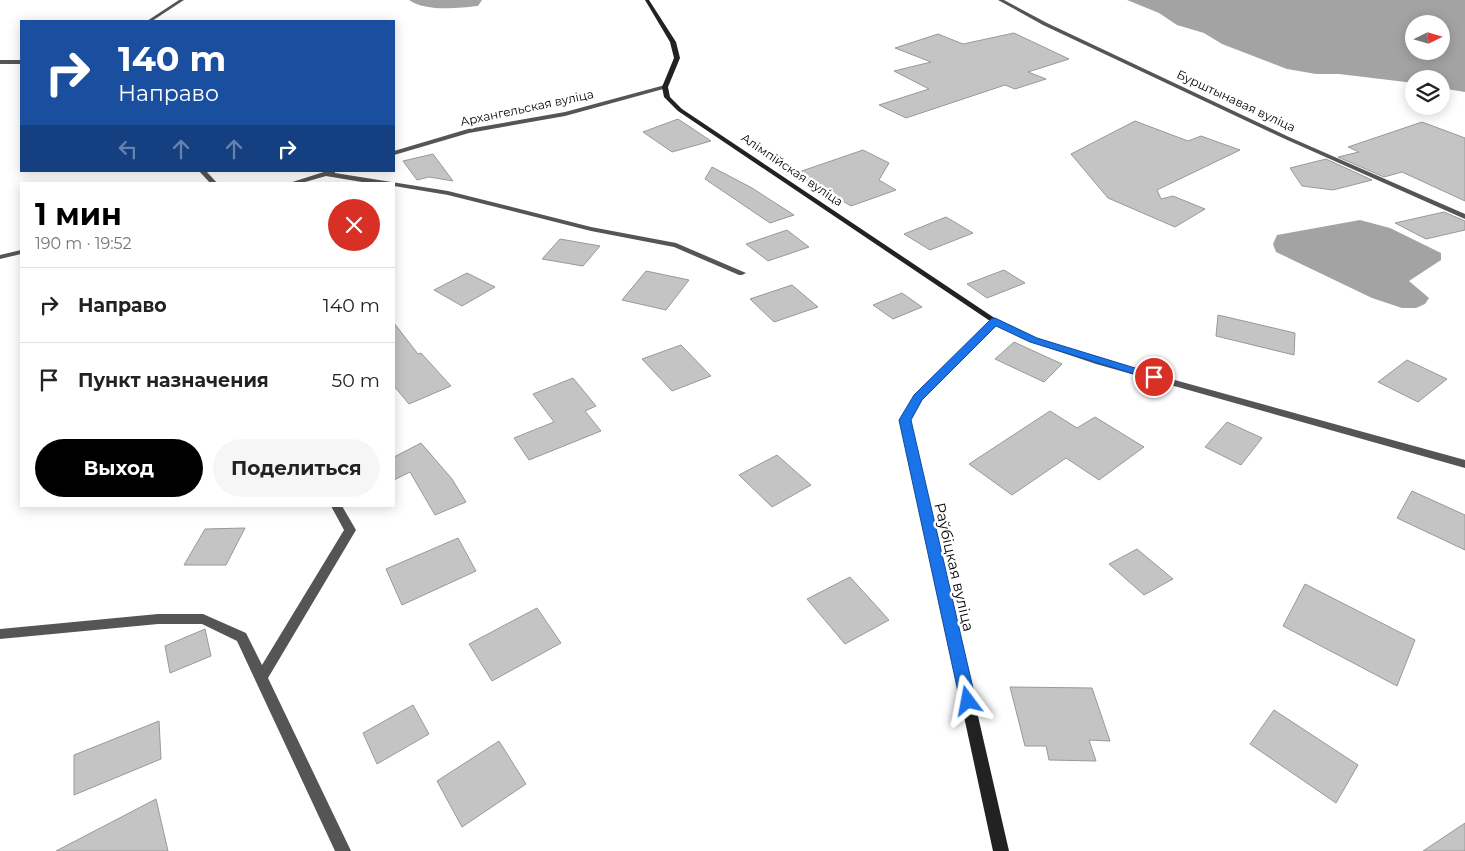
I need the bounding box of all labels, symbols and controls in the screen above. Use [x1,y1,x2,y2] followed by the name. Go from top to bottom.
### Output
[1405,15,1450,60] north arrow
[1405,15,1450,115] map controls
[118,37,226,80] text: 140 m
[35,40,100,105] icon: right
[1174,66,1298,135] street label: Бурштынавая вуліца
[1405,70,1450,115] button: layers
[118,80,219,107] text: Направо
[459,86,595,129] street label: Архангельская вуліца
[738,130,846,209] street label: Алімпійская вуліца
[114,135,142,163] icon: left
[167,135,195,163] icon: ahead
[220,135,248,163] icon: ahead
[273,135,301,163] icon: right
[35,196,122,233] text: 1 мин
[328,199,380,251] button: close
[35,234,132,253] text: 190 m · 19:52
[35,291,63,319] icon: right
[78,294,167,317] text: Направо
[323,294,380,317] text: 140 m
[1133,356,1175,398] pin
[1140,363,1168,391] icon: arrive
[35,366,63,394] icon: arrive
[78,369,269,392] text: Пункт назначения
[332,369,380,392] text: 50 m
[35,439,203,497] button: Выход
[213,439,380,497] button: Поделиться
[930,501,979,633] street label: Раўбіцкая вуліца
[941,674,993,726] position arrow

